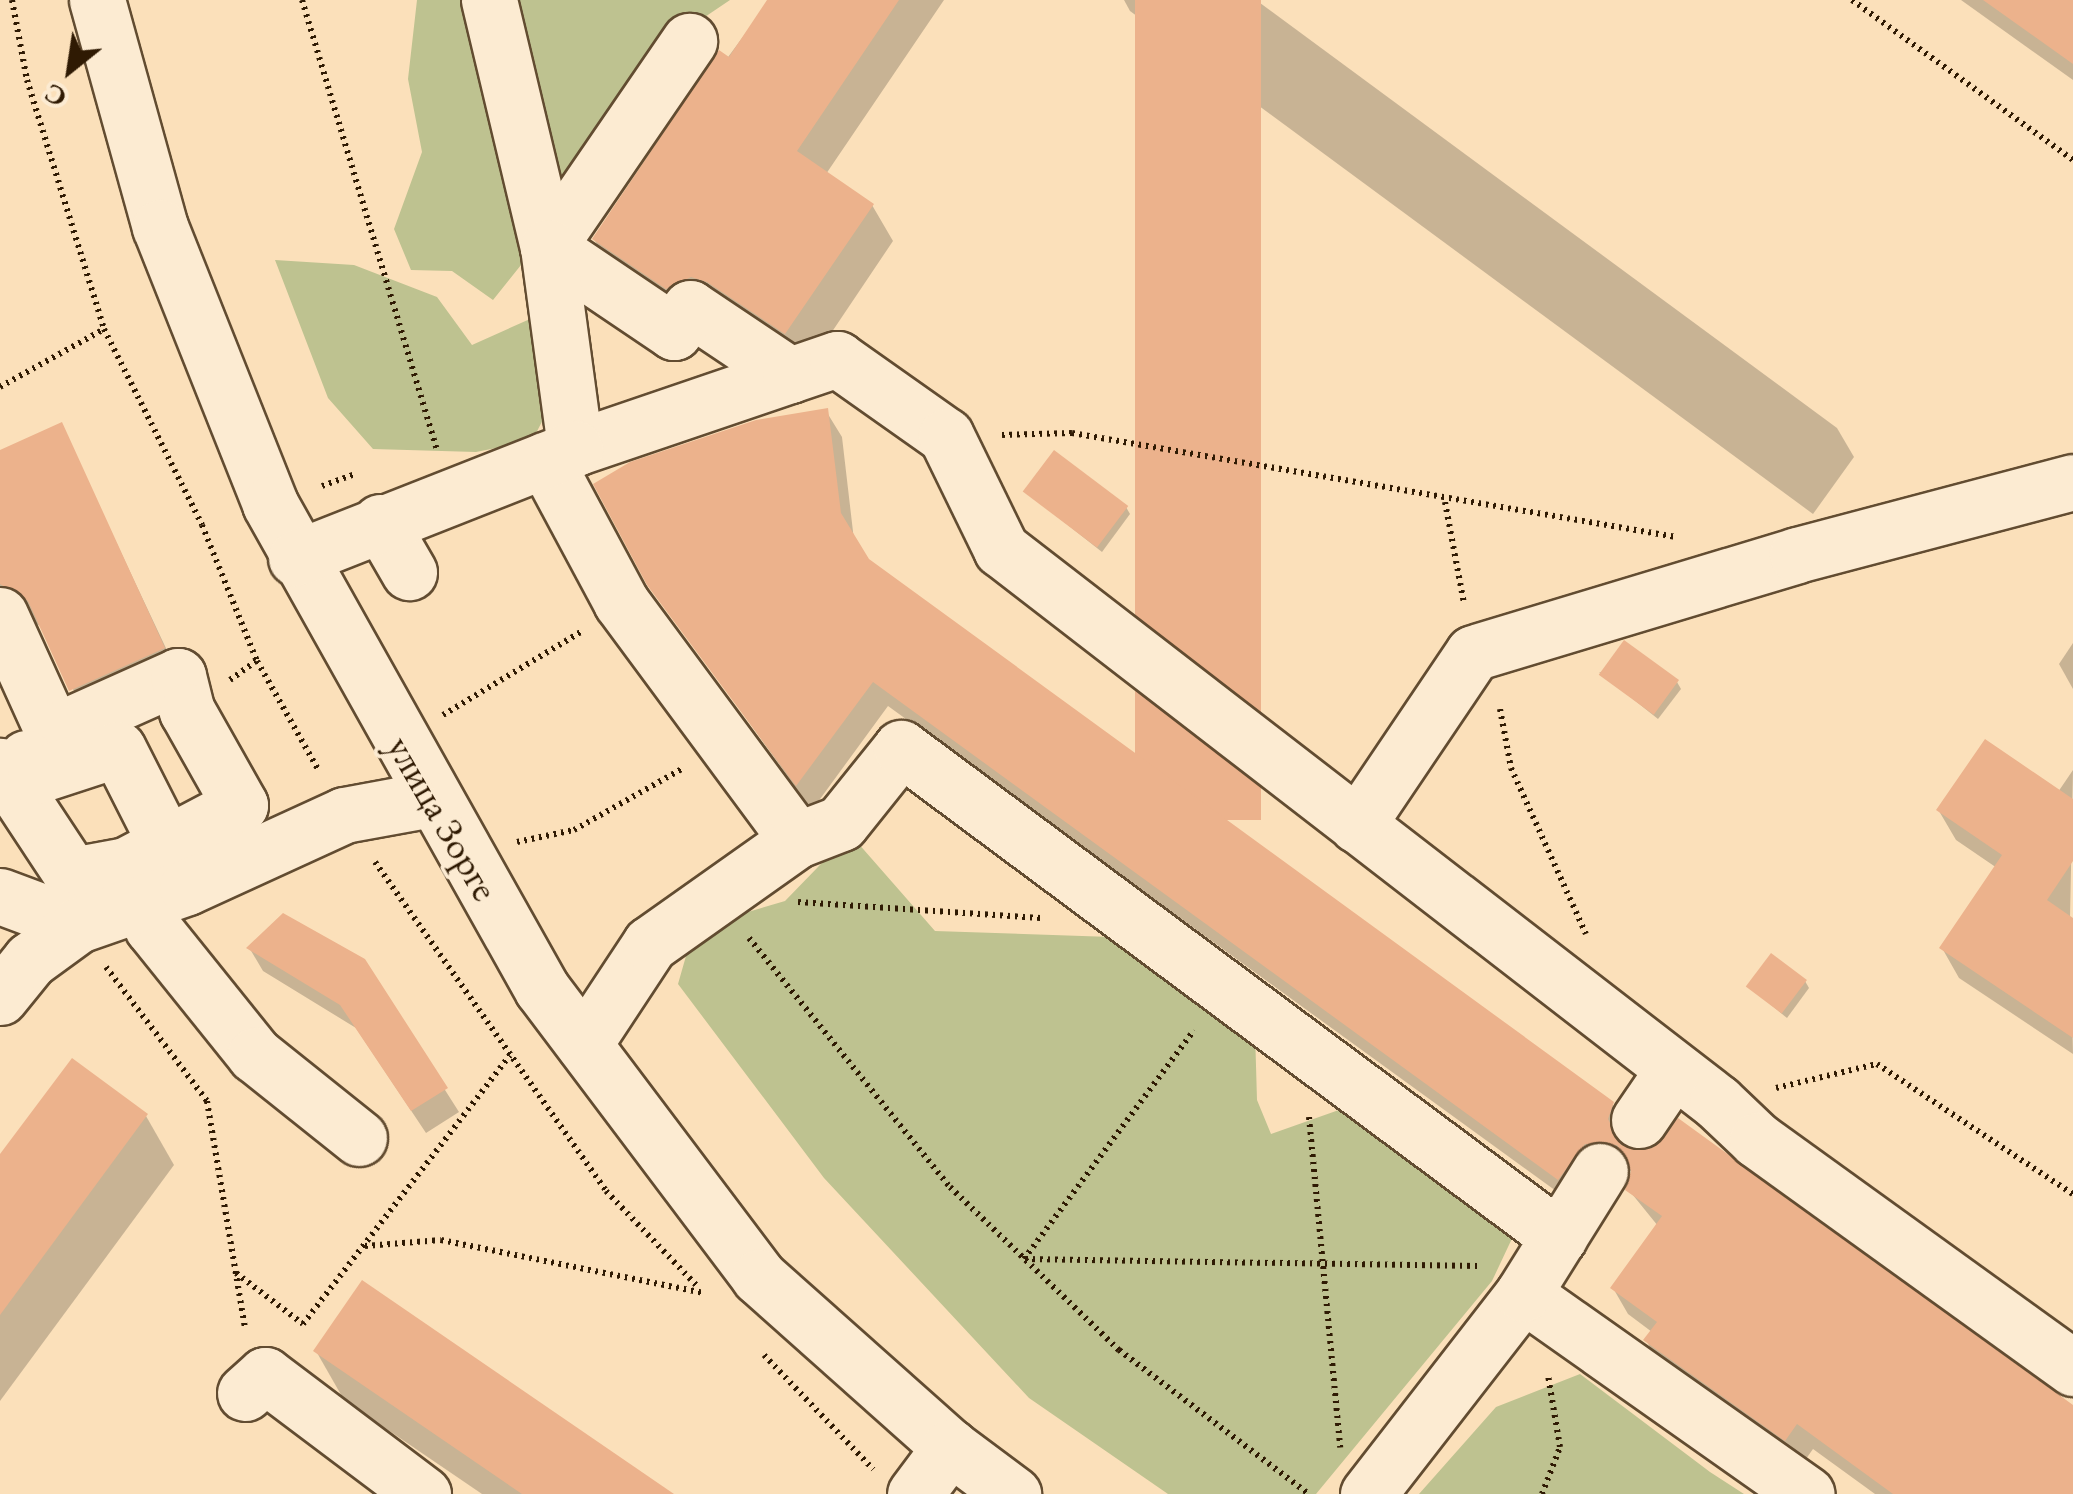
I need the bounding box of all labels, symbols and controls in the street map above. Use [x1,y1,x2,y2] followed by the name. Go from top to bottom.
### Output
[20,20,120,120] north arrow
[37,75,73,117] text: С
[378,728,508,908] street label: улица Зорге

